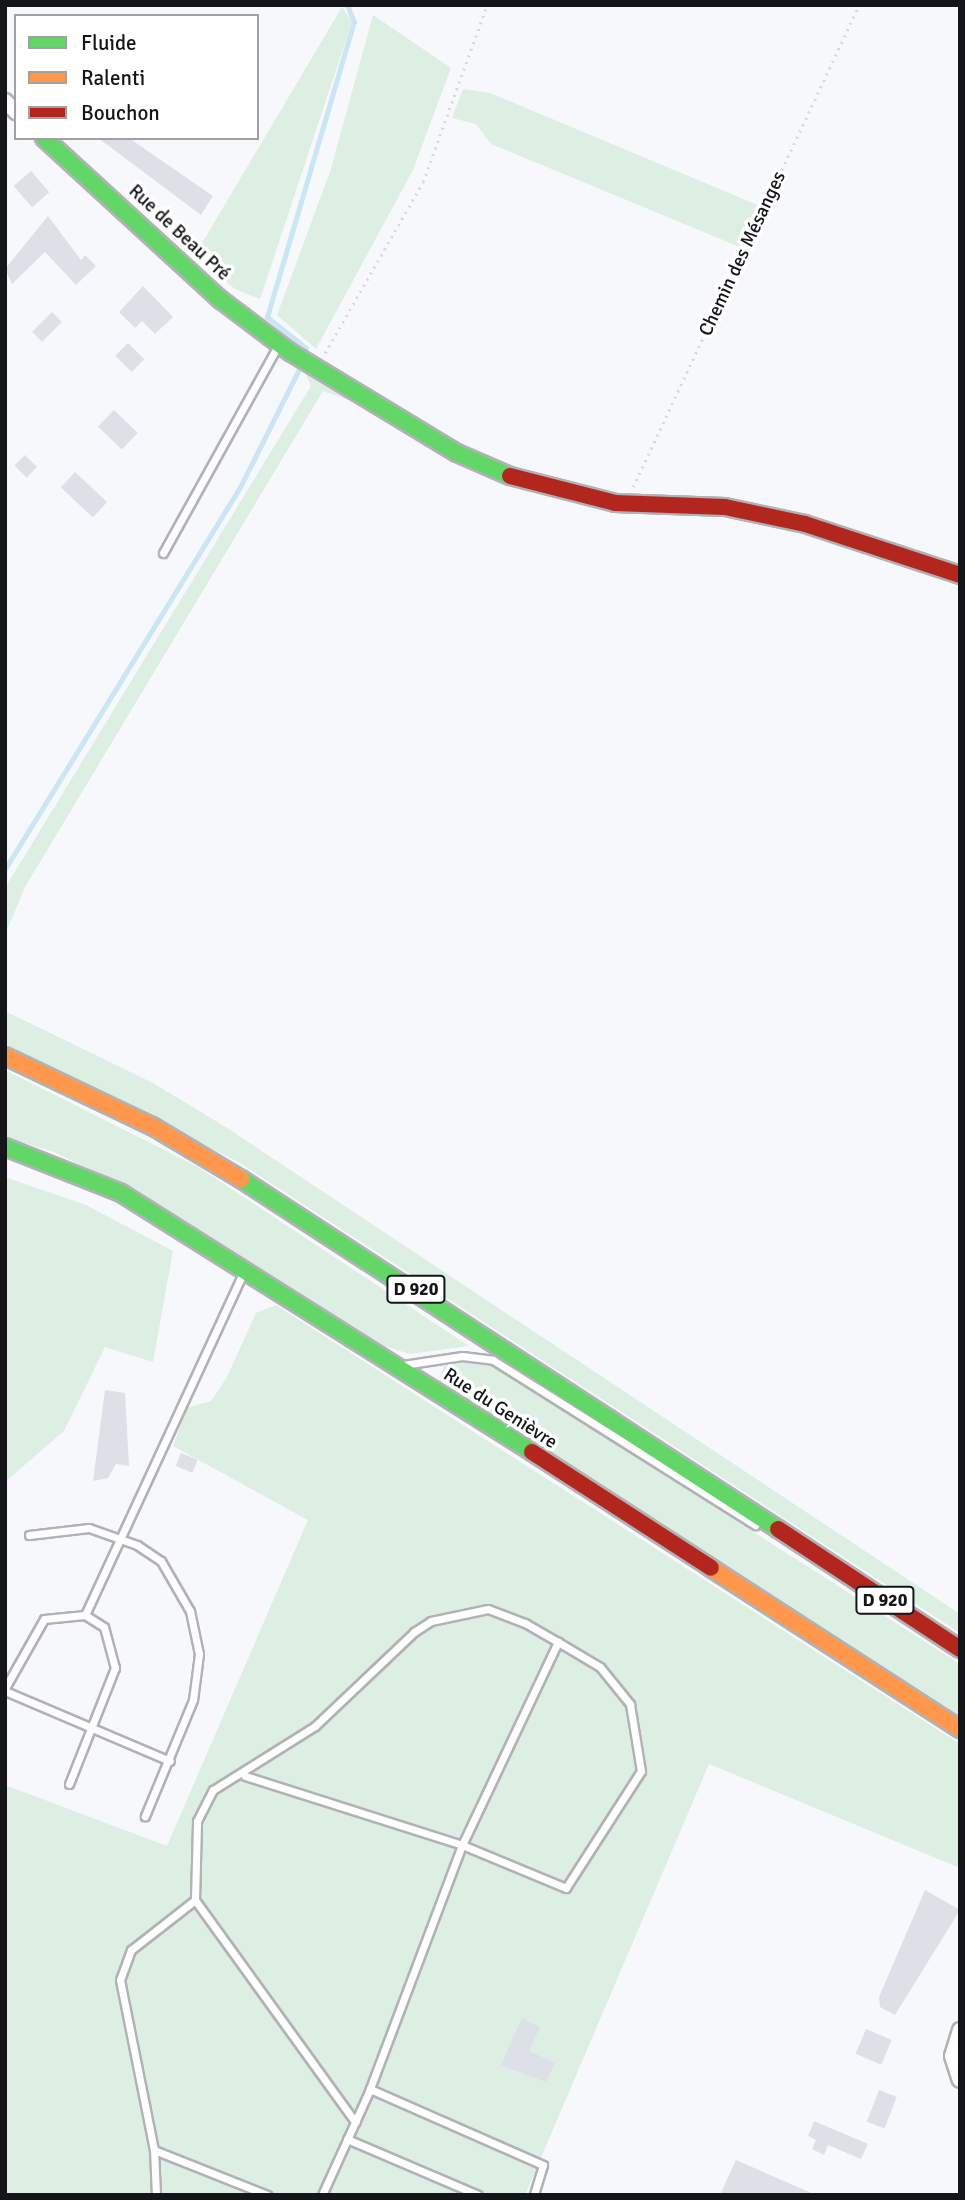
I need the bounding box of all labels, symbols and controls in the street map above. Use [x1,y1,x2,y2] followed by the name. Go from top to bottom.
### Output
[14,14,259,140] legend
[81,30,137,56] text: Fluide
[81,65,145,91] text: Ralenti
[81,100,160,126] text: Bouchon
[695,168,791,340] street label: Chemin des Mésanges
[123,180,235,286] street label: Rue de Beau Pré
[386,1274,446,1304] road number: D 920
[439,1364,561,1454] street label: Rue du Genièvre
[855,1586,915,1615] road number: D 920

